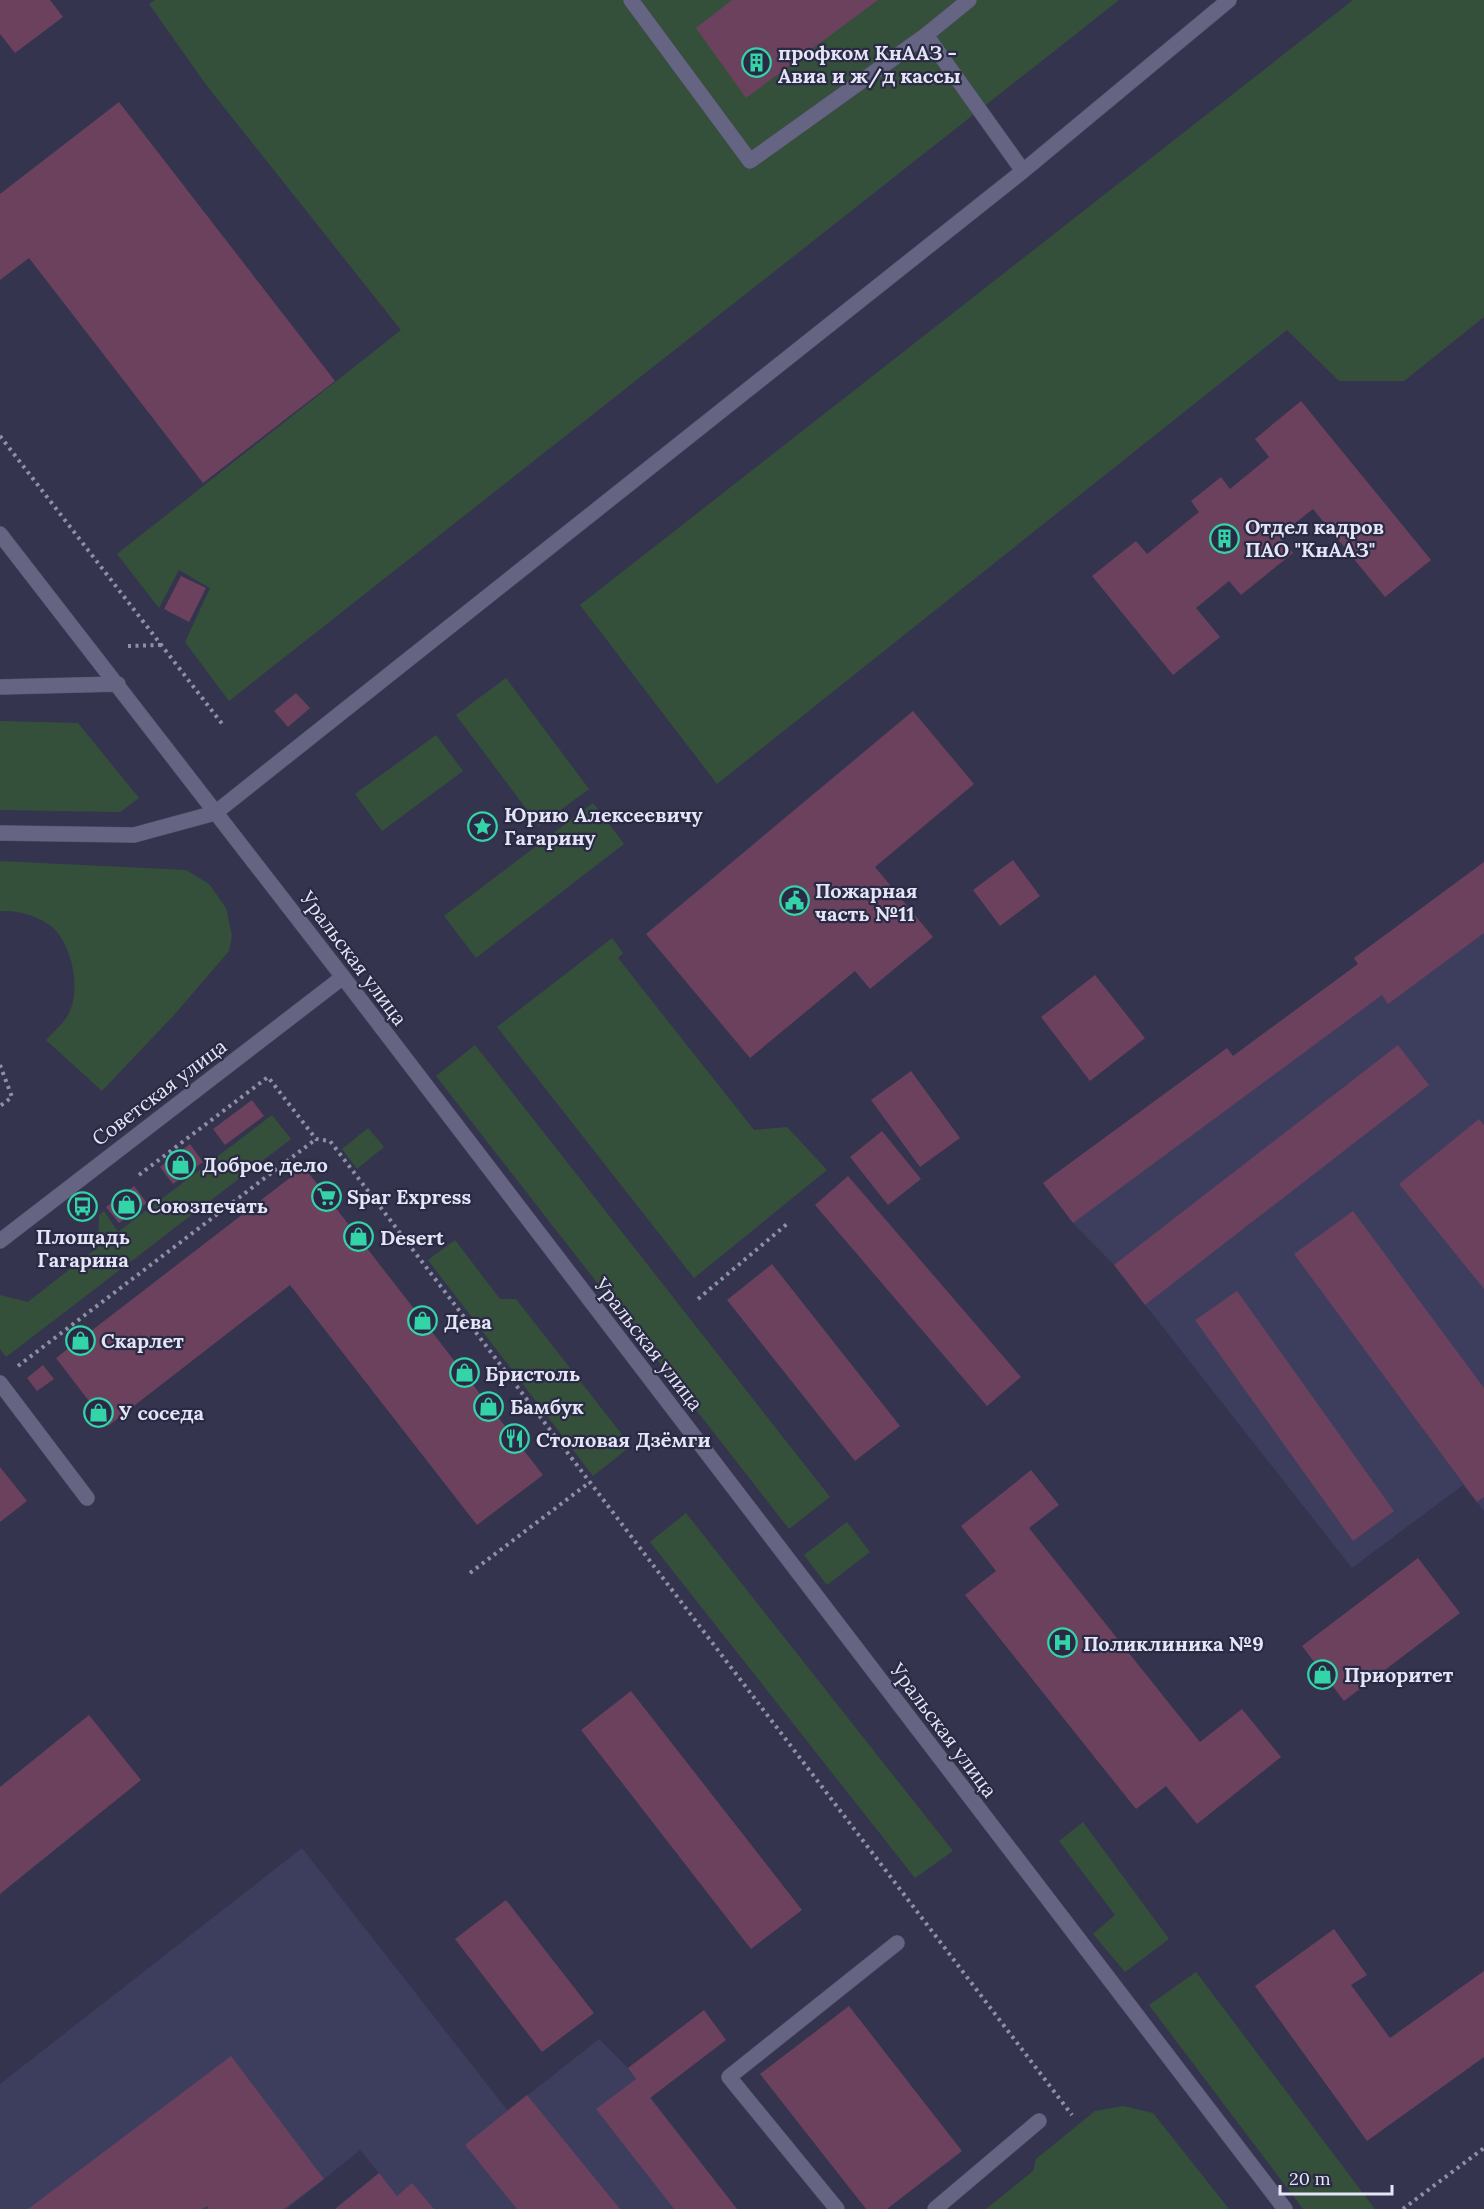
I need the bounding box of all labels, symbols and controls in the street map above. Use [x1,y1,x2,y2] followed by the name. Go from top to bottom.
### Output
[778,40,961,89] place label: профком КнААЗ - Авиа и ж/д кассы
[741,47,773,79] building icon: профком КнААЗ - Авиа и ж/д кассы
[1245,514,1384,562] place label: Отдел кадров ПАО "КнААЗ"
[1208,522,1240,554] building icon: Отдел кадров ПАО "КнААЗ"
[504,802,702,850] place label: Юрию Алексеевичу Гагарину
[467,810,499,842] place icon: Юрию Алексеевичу Гагарину
[815,878,918,926] place label: Пожарная часть №11
[295,885,413,1030] street label: Уральская улица
[778,885,810,917] public building icon: Пожарная часть №11
[87,1033,231,1151] street label: Советская улица
[165,1148,197,1180] shop icon: Доброе дело
[202,1152,328,1177] place label: Доброе дело
[310,1180,342,1212] supermarket icon: Spar Express
[347,1184,471,1209] place label: Spar Express
[110,1189,142,1221] shop icon: Союзпечать
[67,1190,99,1222] bus stop icon: Площадь Гагарина
[147,1193,268,1218] place label: Союзпечать
[343,1221,375,1253] shop icon: Desert
[36,1224,130,1272] place label: Площадь Гагарина
[380,1225,445,1250] place label: Desert
[589,1272,709,1415] street label: Уральская улица
[407,1305,439,1337] shop icon: Дева
[444,1309,492,1334] place label: Дева
[64,1324,96,1356] shop icon: Скарлет
[101,1328,184,1353] place label: Скарлет
[448,1357,480,1389] shop icon: Бристоль
[485,1361,580,1386] place label: Бристоль
[473,1390,505,1422] shop icon: Бамбук
[510,1394,584,1419] place label: Бамбук
[82,1396,114,1428] shop icon: У соседа
[119,1400,205,1425] place label: У соседа
[499,1423,531,1455] restaurant icon: Столовая Дзёмги
[536,1427,711,1452] place label: Столовая Дзёмги
[1046,1627,1078,1659] hospital icon: Поликлиника №9
[1083,1631,1264,1656] place label: Поликлиника №9
[885,1657,1003,1802] street label: Уральская улица
[1307,1658,1339,1690] shop icon: Приоритет
[1344,1662,1454,1687] place label: Приоритет
[1280,2158,1392,2196] scale bar
[1289,2167,1331,2190] text: 20 m

